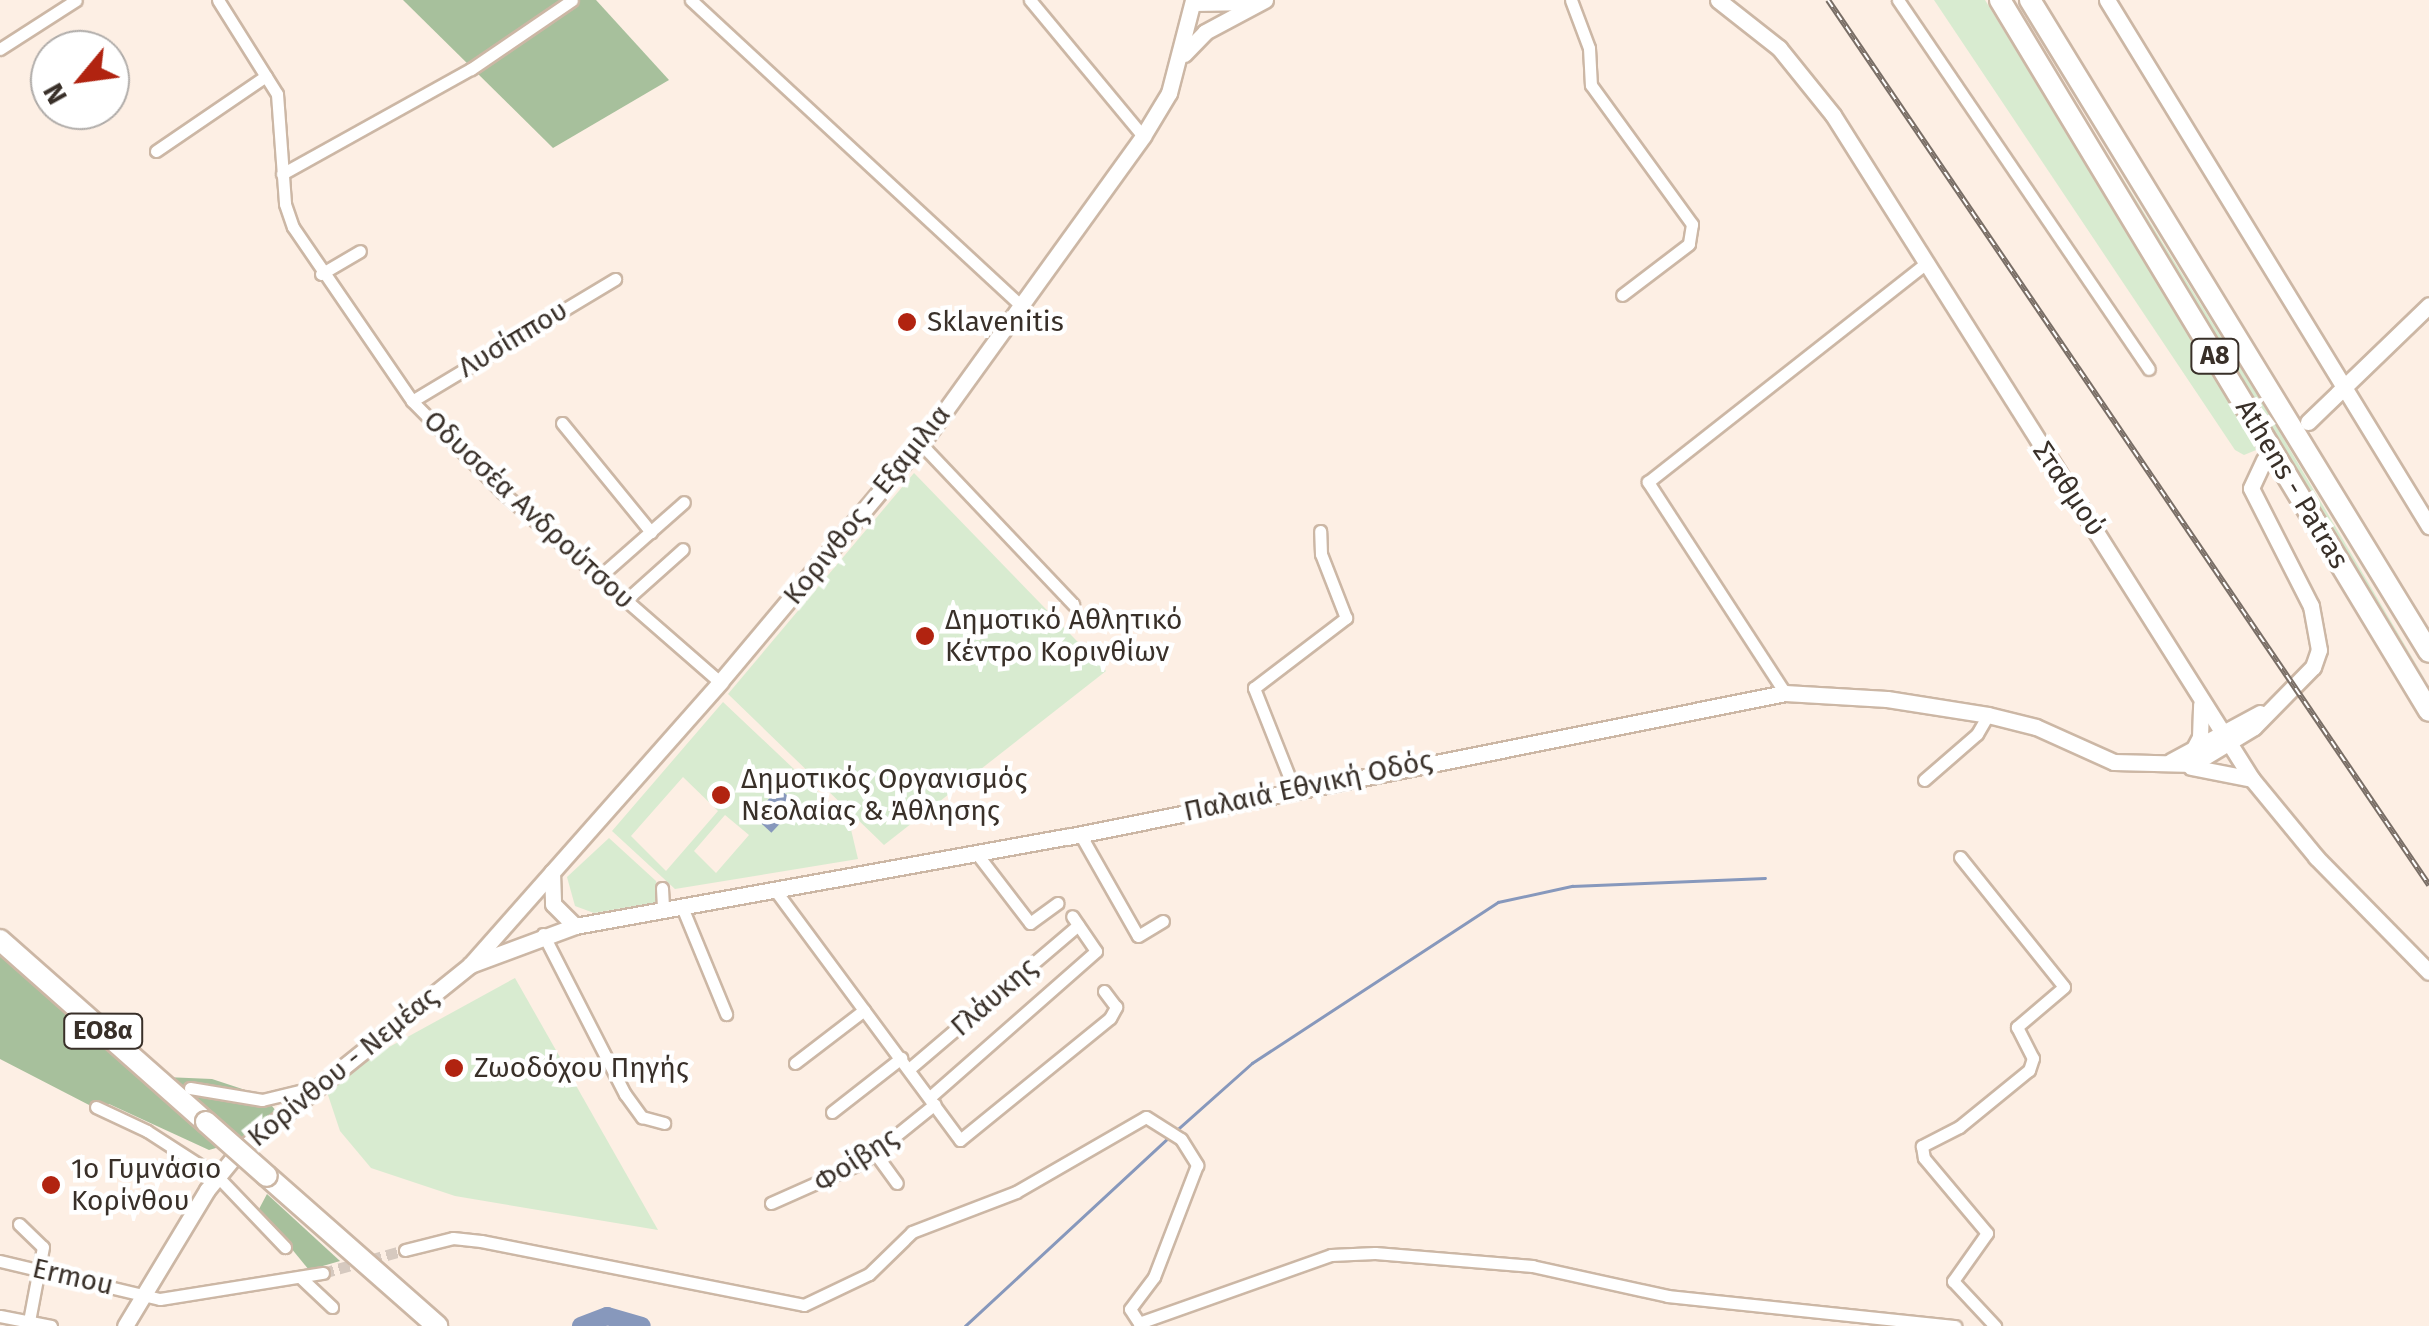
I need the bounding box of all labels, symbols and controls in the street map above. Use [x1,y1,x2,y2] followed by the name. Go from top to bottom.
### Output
[30,30,130,130] north arrow
[36,78,74,110] text: N
[452,293,574,385] street label: Λυσίππου
[927,305,1064,339] place label: Sklavenitis
[896,311,918,333] marker: Sklavenitis
[2190,336,2240,376] road number: Α8
[2228,393,2356,575] street label: Athens - Patras
[776,399,958,611] street label: Κορινθος - Εξαμιλια
[417,404,641,616] street label: Οδυσσέα Ανδρούτσου
[2025,436,2113,542] street label: Σταθμού
[945,603,1182,669] place label: Δημοτικό Αθλητικό Κέντρο Κορινθίων
[914,625,936,647] marker: Δημοτικό Αθλητικό Κέντρο Κορινθίων
[1181,743,1435,829] street label: Παλαιά Εθνική Οδός
[741,762,1027,828] place label: Δημοτικός Οργανισμός Νεολαίας & Άθλησης
[710,784,732,806] marker: Δημοτικός Οργανισμός Νεολαίας & Άθλησης
[944,951,1044,1043] street label: Γλάυκης
[241,980,445,1154] street label: Κορίνθου - Νεμέας
[63,1011,143,1051] road number: ΕΟ8α
[474,1051,689,1085] place label: Ζωοδόχου Πηγής
[443,1057,465,1079] marker: Ζωοδόχου Πηγής
[808,1120,904,1200] street label: Φοίβης
[71,1152,221,1218] place label: 1ο Γυμνάσιο Κορίνθου
[40,1174,62,1196] marker: 1ο Γυμνάσιο Κορίνθου
[29,1251,117,1303] street label: Ermou

